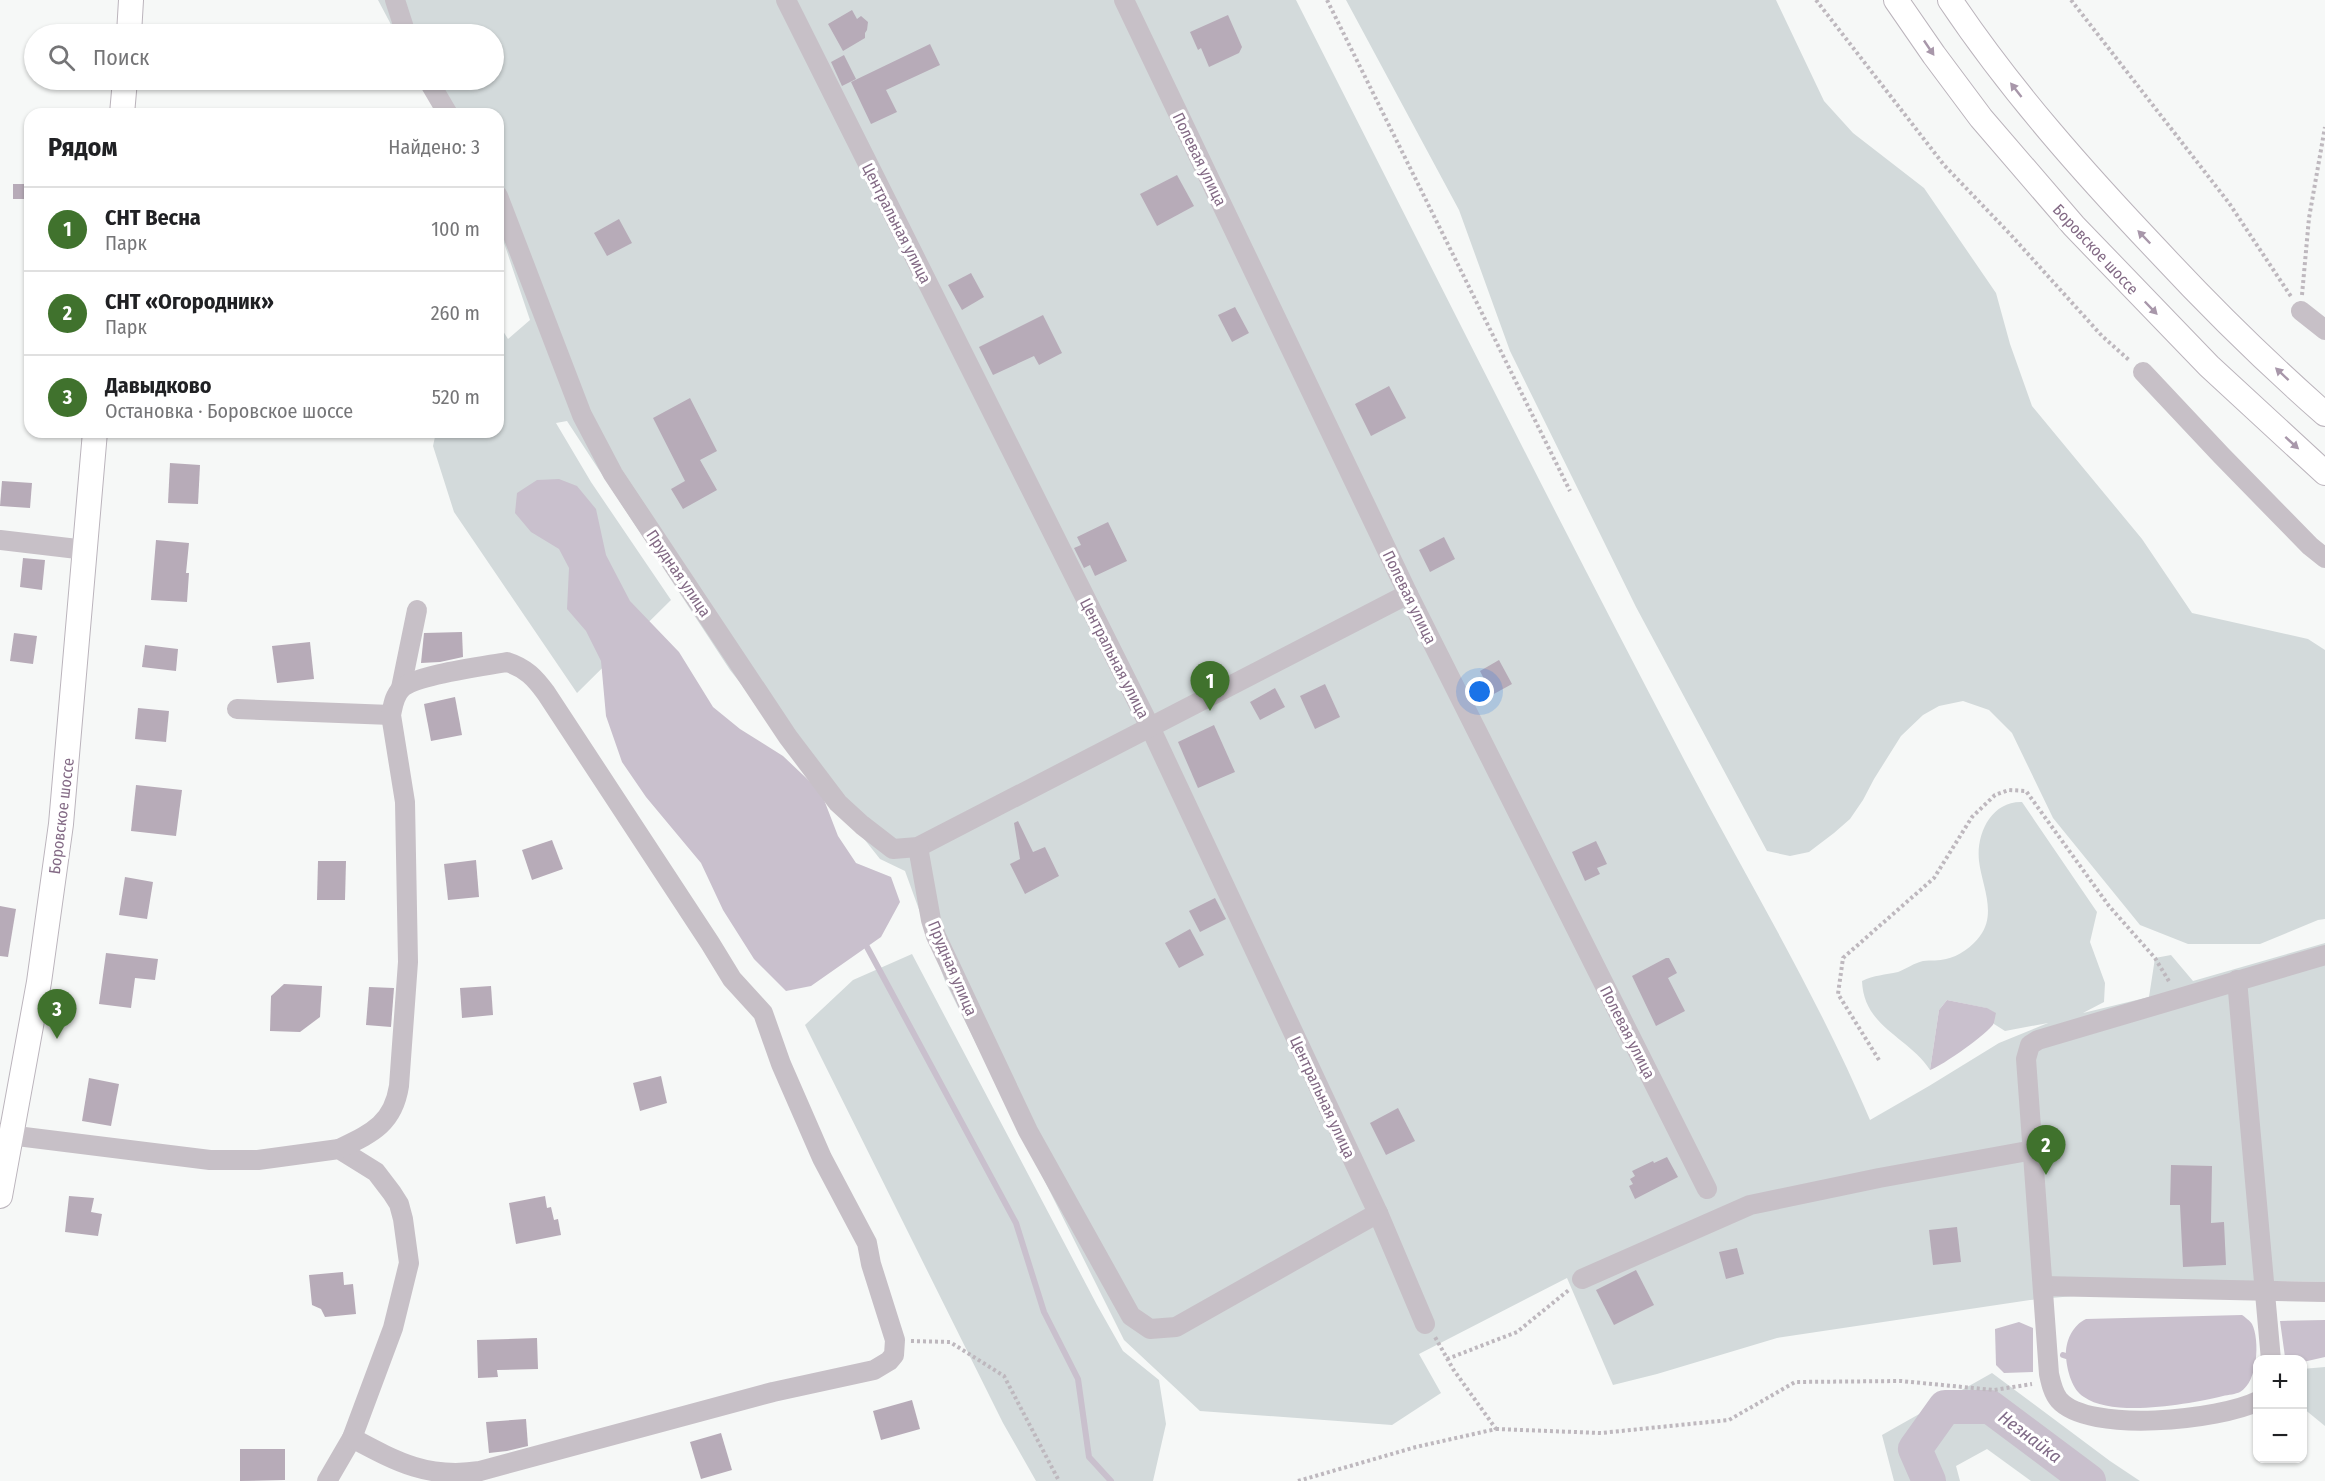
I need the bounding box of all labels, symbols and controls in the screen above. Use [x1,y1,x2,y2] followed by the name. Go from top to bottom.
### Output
[24,24,504,90] search box
[1923,40,1935,56] one-way arrow
[45,41,78,74] icon: search
[93,44,149,71] text: Поиск
[2009,82,2022,98] one-way arrow
[1169,109,1230,209] street label: Полевая улица
[48,132,117,163] text: Рядом
[388,135,480,159] text: Найдено: 3
[858,160,935,287] street label: Центральная улица
[2049,200,2142,299] street label: Боровское шоссе
[105,204,201,231] text: СНТ Весна
[63,217,72,241] text: 1
[431,217,480,241] text: 100 m
[2138,230,2151,245] one-way arrow
[105,231,147,255] text: Парк
[105,288,274,315] text: СНТ «Огородник»
[2144,300,2158,314] one-way arrow
[63,301,72,325] text: 2
[431,301,480,325] text: 260 m
[105,315,147,339] text: Парк
[2276,368,2290,382] one-way arrow
[105,372,212,399] text: Давыдково
[63,385,72,409] text: 3
[432,385,480,409] text: 520 m
[105,399,353,423] text: Остановка · Боровское шоссе
[2284,436,2299,450] one-way arrow
[642,526,715,621] street label: Прудная улица
[1379,547,1440,647] street label: Полевая улица
[1076,595,1153,722] street label: Центральная улица
[1190,662,1230,711] pin: 1
[1465,677,1494,706] your location
[45,757,78,875] street label: Боровское шоссе
[924,918,981,1019] street label: Прудная улица
[1596,983,1659,1082] street label: Полевая улица
[38,990,76,1039] pin: 3
[1286,1033,1359,1161] street label: Центральная улица
[2026,1126,2066,1175] pin: 2
[2253,1355,2307,1463] map controls
[2253,1355,2307,1409] button: +
[1994,1406,2066,1468] water label: Незнайка
[2253,1409,2307,1463] button: −

